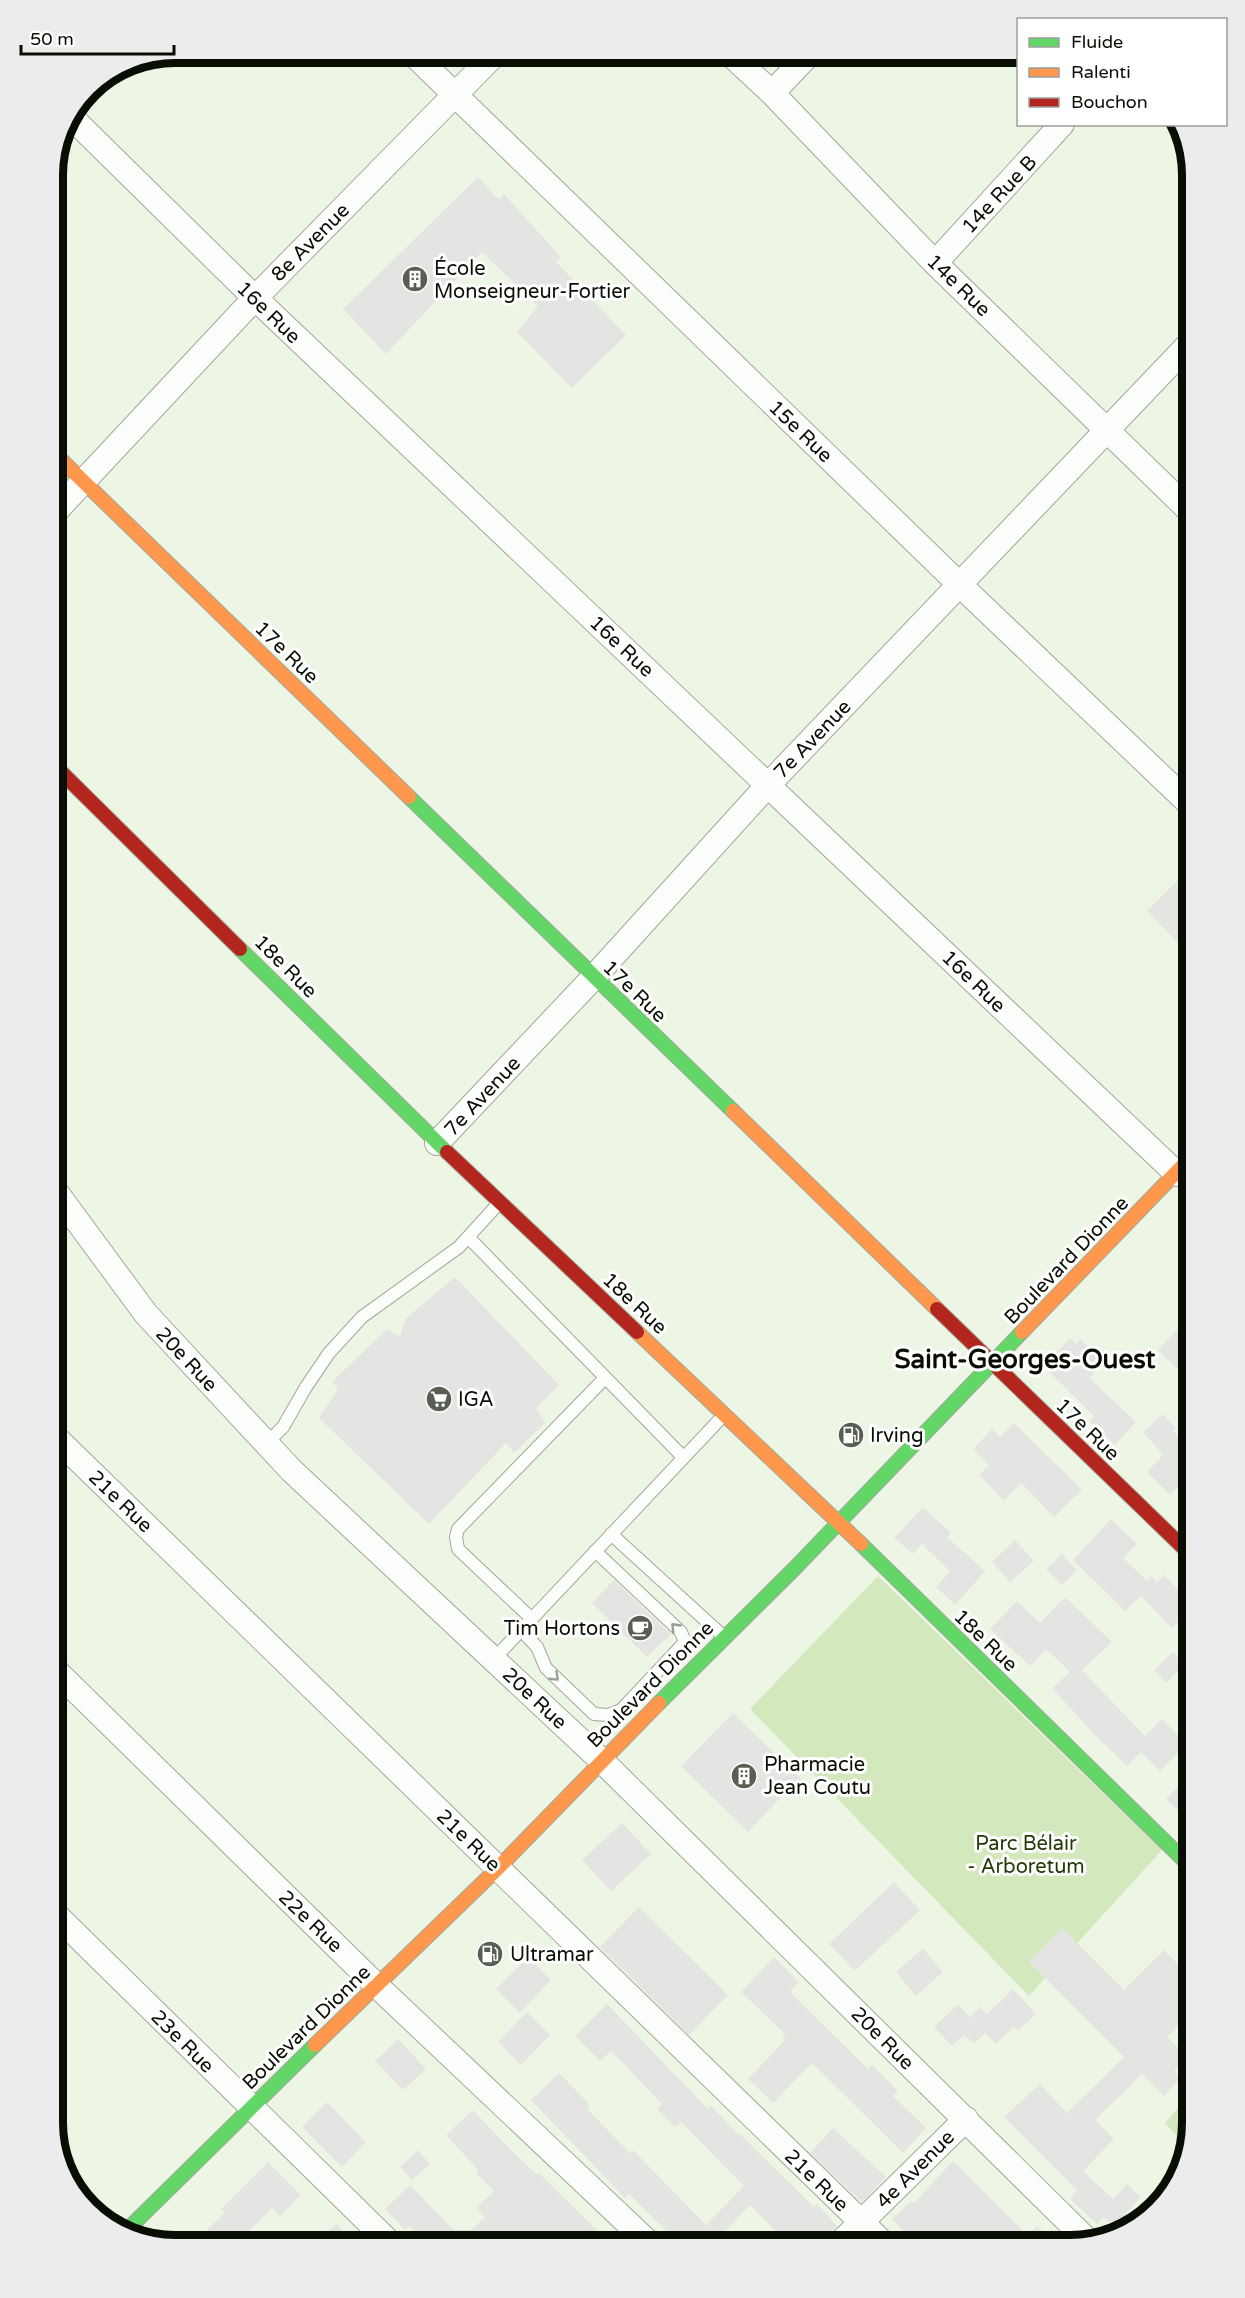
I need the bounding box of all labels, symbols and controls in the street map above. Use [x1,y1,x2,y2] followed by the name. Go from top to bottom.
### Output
[21,18,174,56] scale bar
[1017,18,1227,126] legend
[30,28,74,50] text: 50 m
[1071,31,1123,53] text: Fluide
[1071,61,1131,83] text: Ralenti
[1071,91,1148,113] text: Bouchon
[957,150,1042,239] street label: 14e Rue B
[267,199,355,287] street label: 8e Avenue
[921,250,995,322] street label: 14e Rue
[434,256,631,304] place label: École Monseigneur-Fortier
[400,264,430,294] building icon: École Monseigneur-Fortier
[231,277,305,349] street label: 16e Rue
[763,396,837,468] street label: 15e Rue
[584,611,659,683] street label: 16e Rue
[249,617,323,689] street label: 17e Rue
[769,695,856,784] street label: 7e Avenue
[249,930,322,1003] street label: 18e Rue
[936,946,1010,1018] street label: 16e Rue
[597,956,671,1028] street label: 17e Rue
[440,1052,526,1142] street label: 7e Avenue
[999,1192,1134,1330] street label: Boulevard Dionne
[597,1268,672,1340] street label: 18e Rue
[150,1322,222,1397] street label: 20e Rue
[895,1344,1156,1375] district label: Saint-Georges-Ouest
[424,1384,454,1414] supermarket icon: IGA
[458,1388,494,1412] place label: IGA
[1050,1394,1124,1466] street label: 17e Rue
[836,1420,866,1450] fuel station icon: Irving
[870,1424,924,1448] place label: Irving
[83,1466,157,1538] street label: 21e Rue
[948,1605,1022,1677] street label: 18e Rue
[625,1613,655,1643] cafe icon: Tim Hortons
[503,1617,620,1641] place label: Tim Hortons
[583,1617,719,1753] street label: Boulevard Dionne
[671,1623,682,1633] one-way arrow
[497,1663,572,1735] street label: 20e Rue
[547,1669,558,1680] one-way arrow
[764,1753,871,1800] place label: Pharmacie Jean Coutu
[729,1761,759,1791] building icon: Pharmacie Jean Coutu
[431,1805,505,1877] street label: 21e Rue
[967,1832,1085,1879] park label: Parc Bélair - Arboretum
[273,1886,347,1958] street label: 22e Rue
[475,1939,505,1969] fuel station icon: Ultramar
[510,1943,594,1967] place label: Ultramar
[238,1960,376,2095] street label: Boulevard Dionne
[846,2002,919,2075] street label: 20e Rue
[146,2005,219,2078] street label: 23e Rue
[872,2126,960,2214] street label: 4e Avenue
[779,2145,853,2217] street label: 21e Rue

